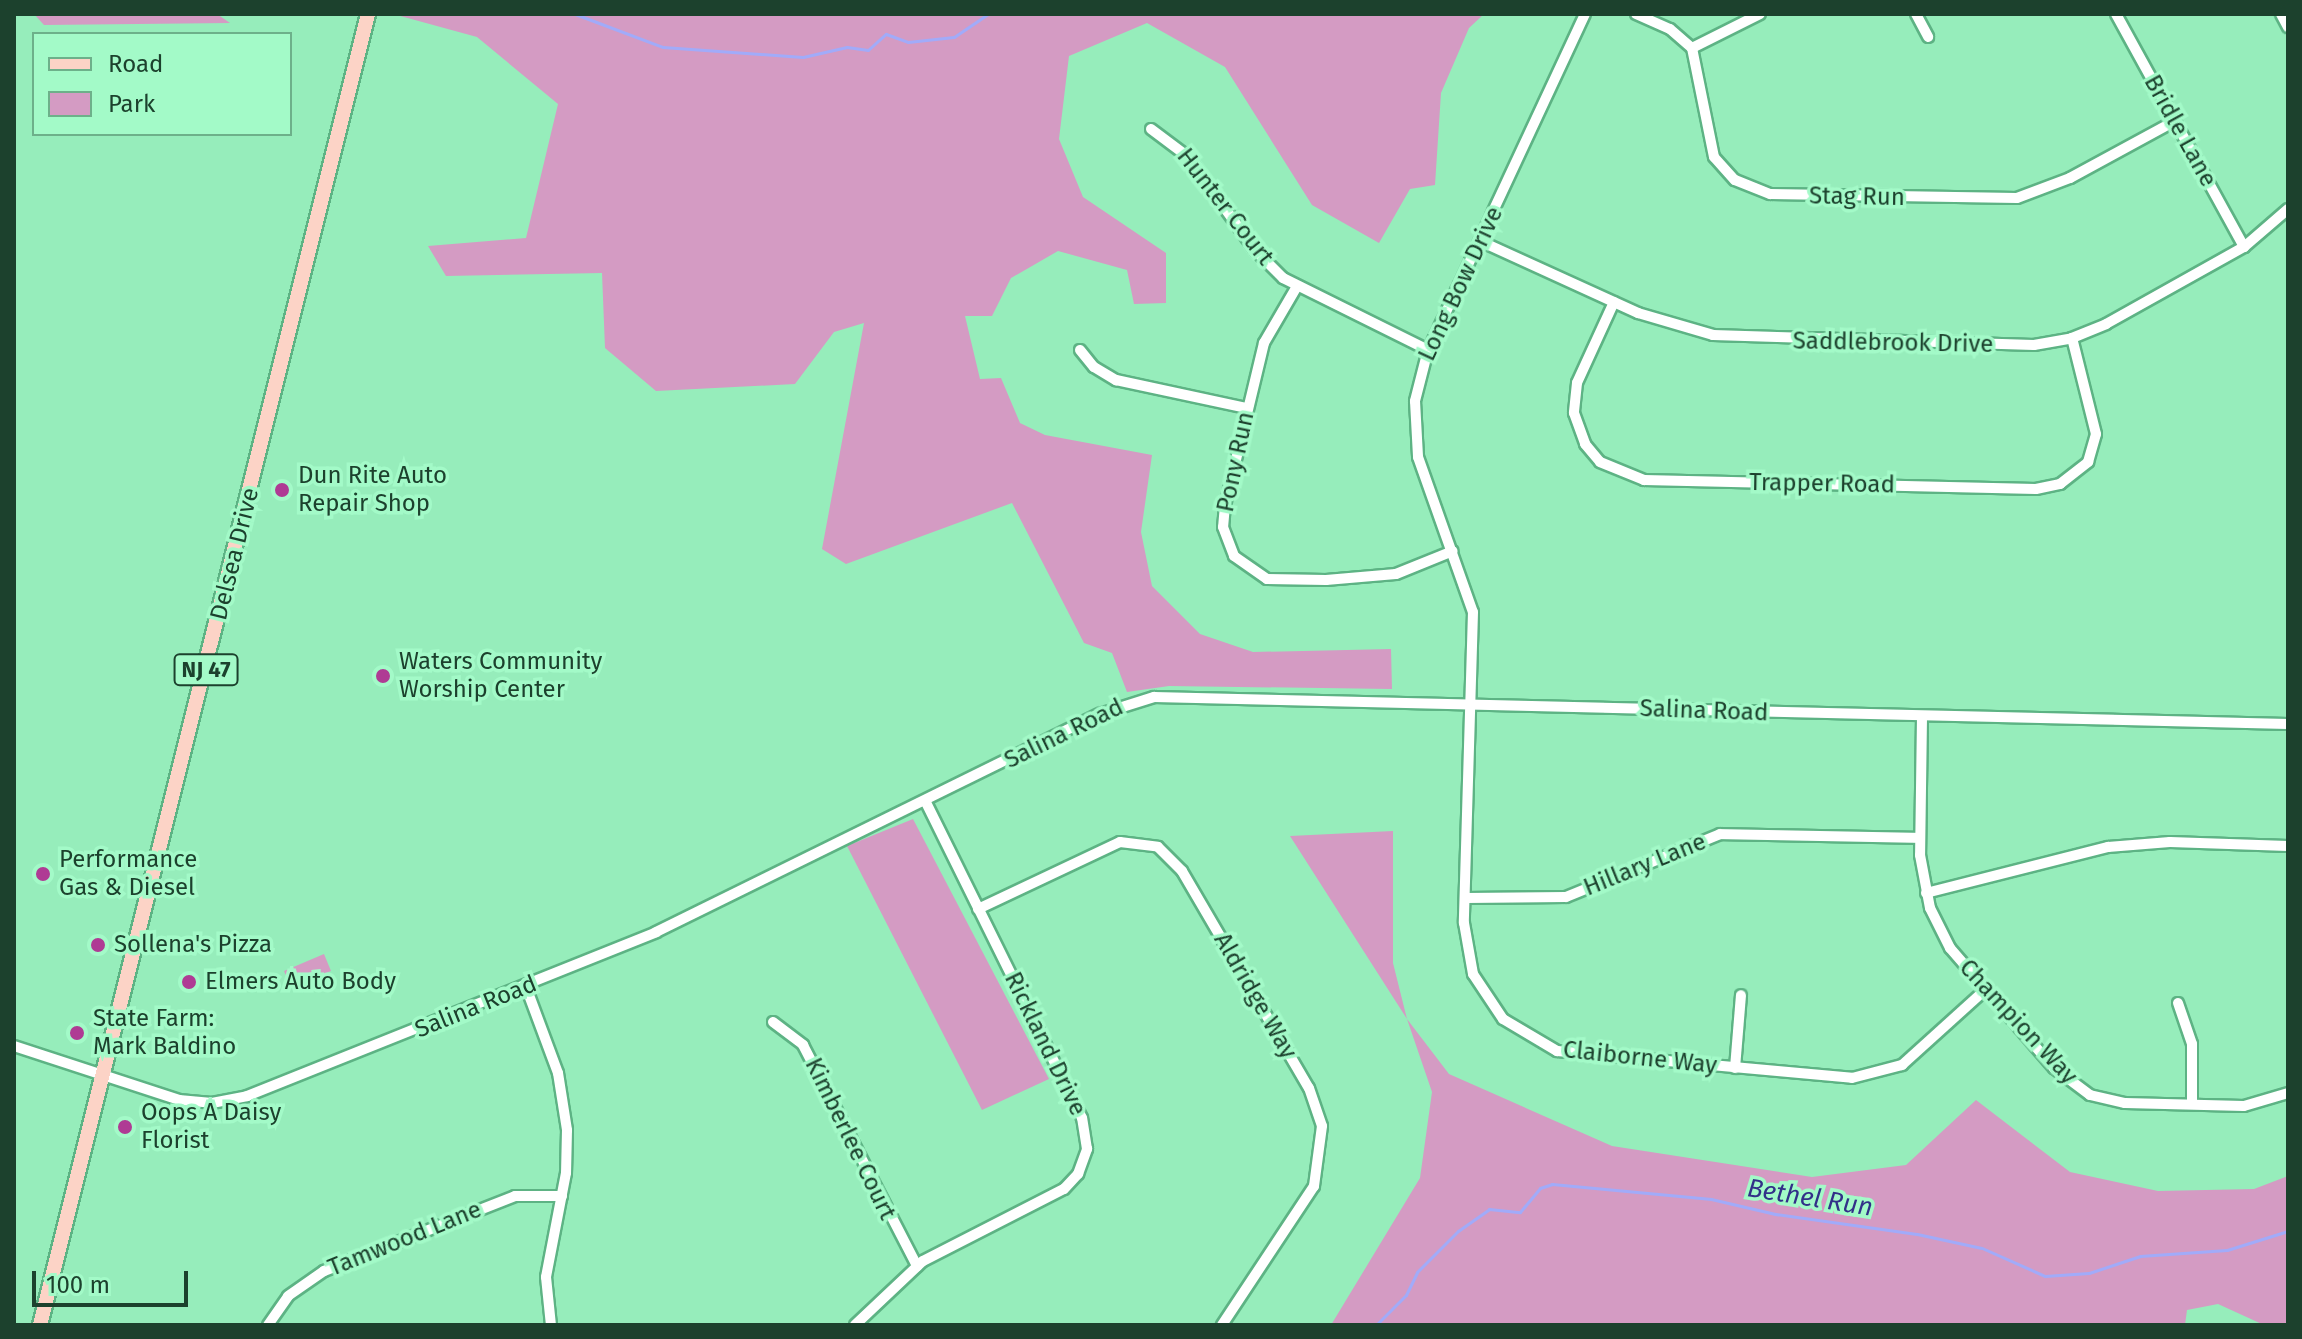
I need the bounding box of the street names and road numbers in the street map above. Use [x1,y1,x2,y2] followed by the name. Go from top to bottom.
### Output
[2138,70,2222,192] street label: Bridle Lane
[1170,143,1280,271] street label: Hunter Court
[1809,182,1905,212] street label: Stag Run
[1413,202,1509,366] street label: Long Bow Drive
[1792,327,1994,359] street label: Saddlebrook Drive
[1211,409,1261,515] street label: Pony Run
[1749,468,1895,500] street label: Trapper Road
[205,485,265,623] street label: Delsea Drive
[172,652,240,688] road number: NJ 47
[1000,693,1128,775] street label: Salina Road
[1639,694,1769,728] street label: Salina Road
[1580,827,1710,903] street label: Hillary Lane
[1207,928,1303,1064] street label: Aldridge Way
[1953,954,2083,1090] street label: Champion Way
[998,968,1092,1120] street label: Rickland Drive
[411,970,541,1044] street label: Salina Road
[1562,1036,1718,1080] street label: Claiborne Way
[798,1053,902,1225] street label: Kimberlee Court
[324,1195,486,1283] street label: Tamwood Lane

